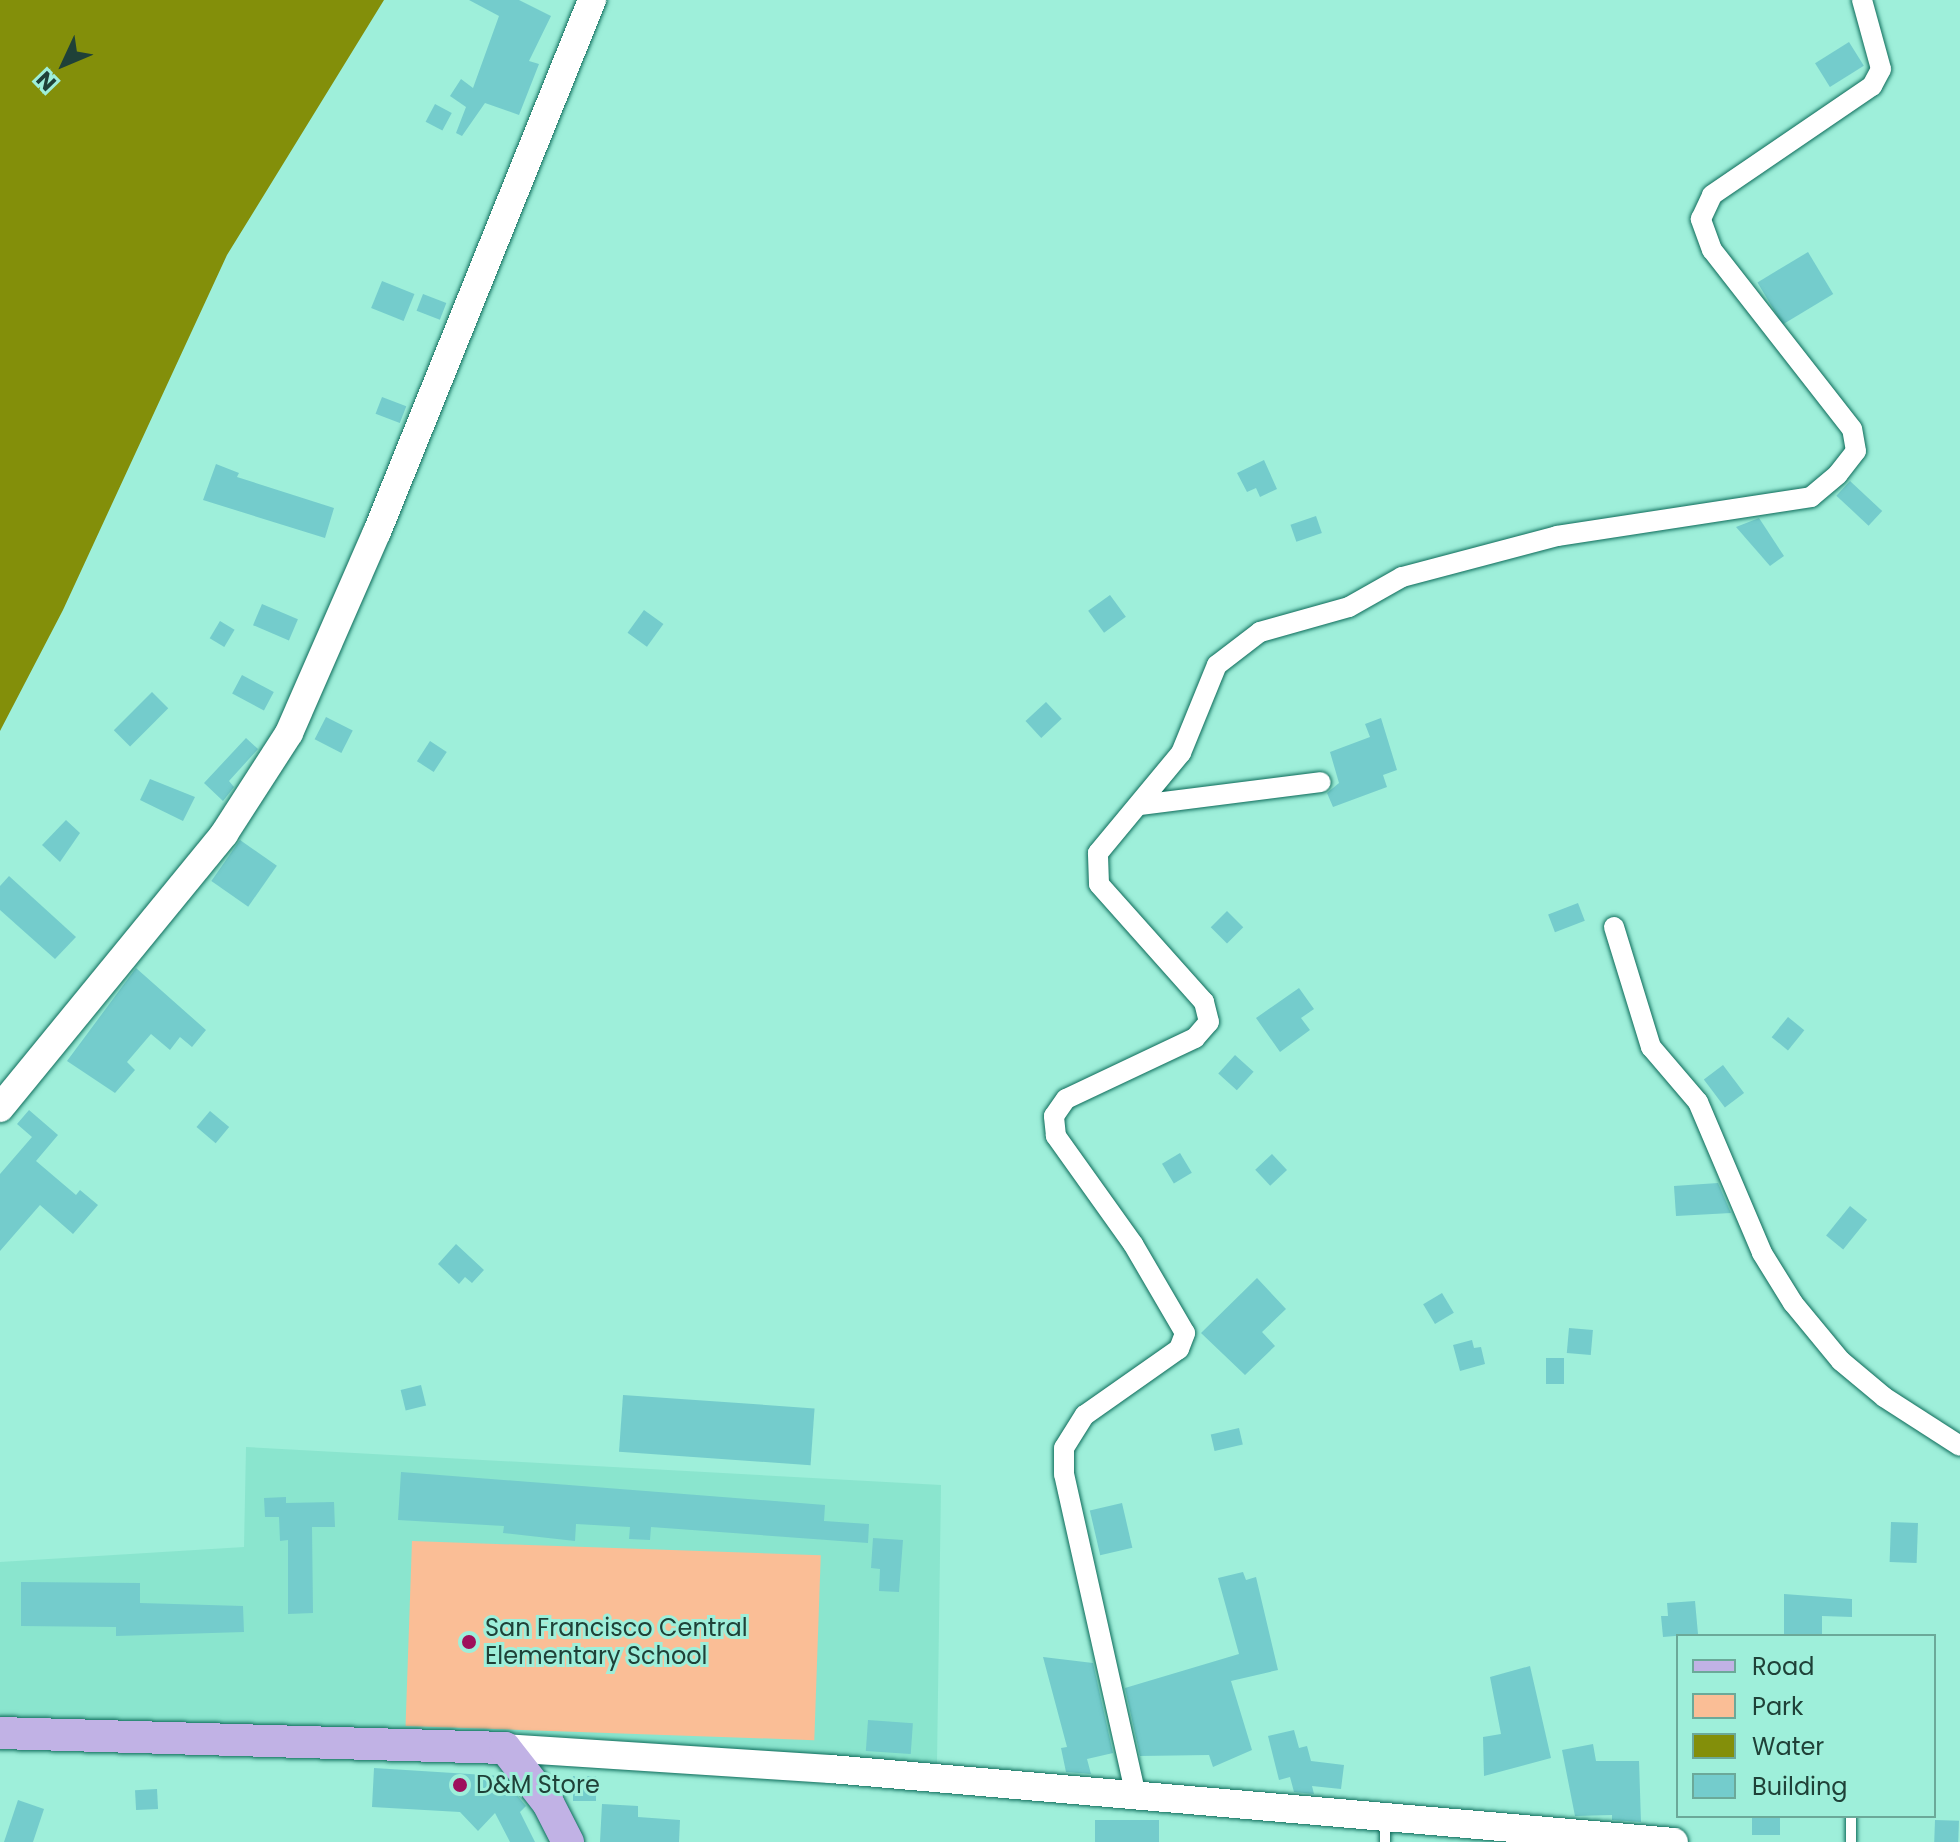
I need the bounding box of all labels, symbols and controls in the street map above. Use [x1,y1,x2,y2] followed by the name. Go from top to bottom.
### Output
[24,24,104,104] north arrow
[29,64,63,98] text: N
[485,1614,748,1670] place label: San Francisco Central Elementary School
[460,1633,478,1651] marker: San Francisco Central Elementary School
[1676,1634,1936,1818] legend
[1752,1650,1814,1683] text: Road
[1752,1690,1803,1723] text: Park
[1752,1730,1824,1763] text: Water
[1752,1770,1848,1803] text: Building
[476,1771,600,1799] place label: D&M Store
[451,1776,469,1794] marker: D&M Store

